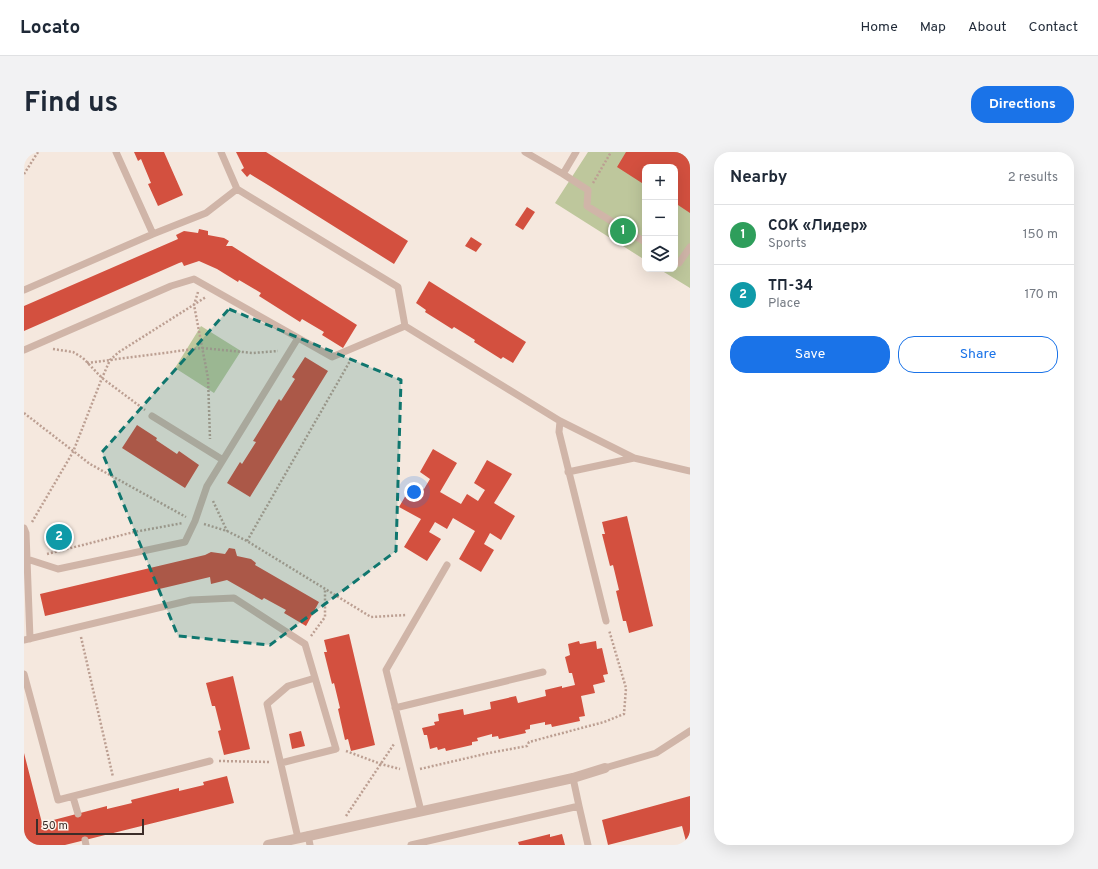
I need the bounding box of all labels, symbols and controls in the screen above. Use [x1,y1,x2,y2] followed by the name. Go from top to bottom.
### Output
[20,16,80,40] text: Locato
[861,19,898,36] text: Home
[920,19,946,36] text: Map
[968,19,1007,36] text: About
[1029,19,1078,36] text: Contact
[24,86,118,122] text: Find us
[971,86,1074,123] button: Directions
[642,164,678,272] map controls
[642,164,678,200] button: +
[730,167,787,189] text: Nearby
[1008,170,1058,186] text: 2 results
[642,200,678,236] button: −
[610,216,636,246] pin: 1
[768,217,867,236] text: СОК «Лидер»
[740,227,746,243] text: 1
[1023,227,1058,243] text: 150 m
[642,236,678,272] button: layers
[768,236,807,252] text: Sports
[768,277,813,296] text: ТП-34
[739,287,747,303] text: 2
[1024,287,1058,303] text: 170 m
[768,296,800,312] text: Place
[730,336,890,373] button: Save
[898,336,1058,373] button: Share
[404,482,424,502] your location
[46,522,72,552] pin: 2
[36,817,144,836] scale bar
[42,819,68,833] text: 50 m

